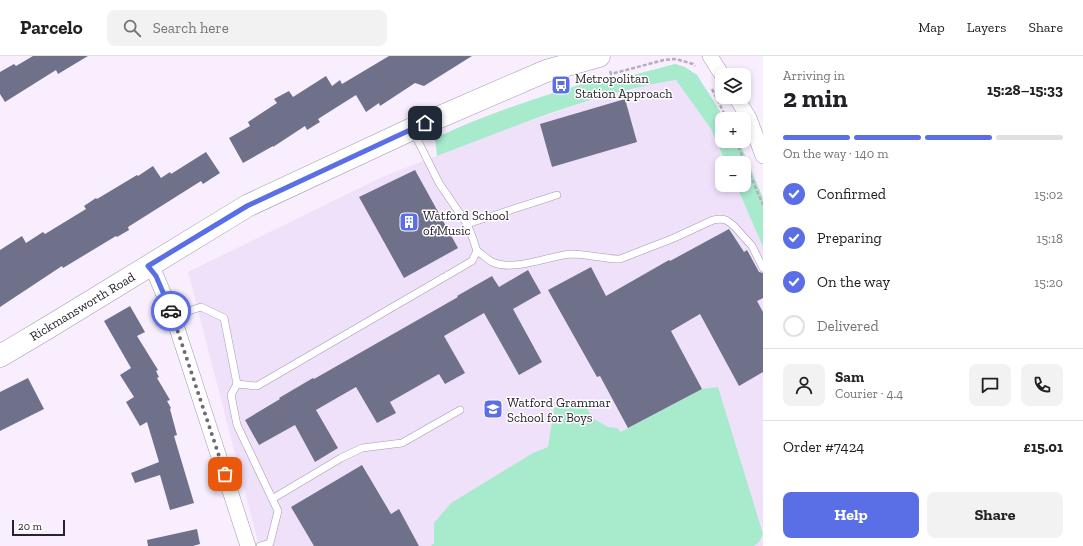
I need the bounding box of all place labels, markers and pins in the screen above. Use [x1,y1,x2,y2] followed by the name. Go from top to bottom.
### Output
[575,71,673,101] place label: Metropolitan Station Approach
[550,74,572,96] bus stop icon: Metropolitan Station Approach
[408,106,442,140] pin
[423,208,509,238] place label: Watford School of Music
[398,211,420,233] building icon: Watford School of Music
[507,395,611,425] place label: Watford Grammar School for Boys
[482,398,504,420] school or university icon: Watford Grammar School for Boys
[208,457,242,491] pin

